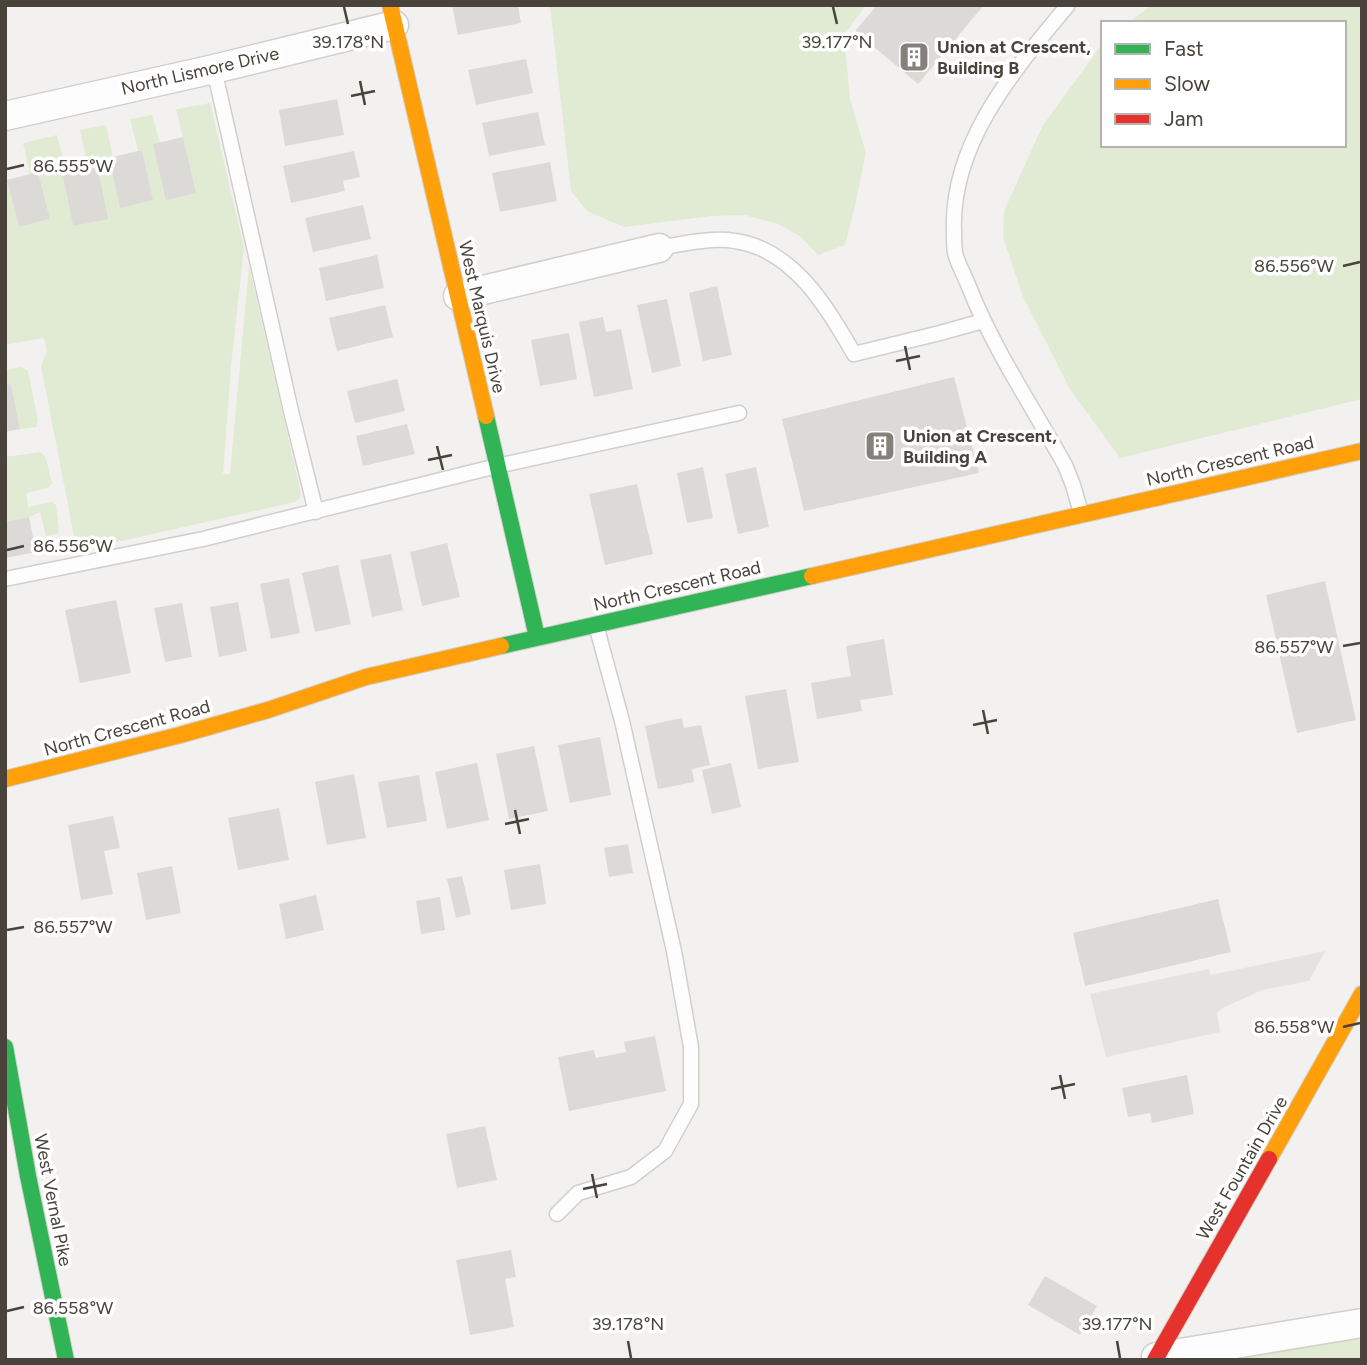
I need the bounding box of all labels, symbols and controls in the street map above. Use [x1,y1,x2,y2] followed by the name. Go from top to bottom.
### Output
[1101,21,1346,147] legend
[312,31,384,53] text: 39.178°N
[801,31,873,53] text: 39.177°N
[937,36,1091,79] place label: Union at Crescent, Building B
[1164,36,1204,61] text: Fast
[897,40,931,74] building icon: Union at Crescent, Building B
[119,42,281,100] street label: North Lismore Drive
[1164,71,1210,96] text: Slow
[1164,106,1203,131] text: Jam
[33,155,114,177] text: 86.555°W
[454,239,510,395] street label: West Marquis Drive
[1254,255,1335,277] text: 86.556°W
[903,425,1057,468] place label: Union at Crescent, Building A
[863,429,897,463] building icon: Union at Crescent, Building A
[1144,431,1316,491] street label: North Crescent Road
[33,535,114,557] text: 86.556°W
[591,556,763,616] street label: North Crescent Road
[1254,636,1334,658] text: 86.557°W
[41,695,213,761] street label: North Crescent Road
[33,916,113,938] text: 86.557°W
[1254,1016,1335,1038] text: 86.558°W
[1192,1092,1292,1244] street label: West Fountain Drive
[29,1132,77,1268] street label: West Vernal Pike
[33,1297,114,1319] text: 86.558°W
[592,1313,664,1335] text: 39.178°N
[1081,1313,1153,1335] text: 39.177°N

